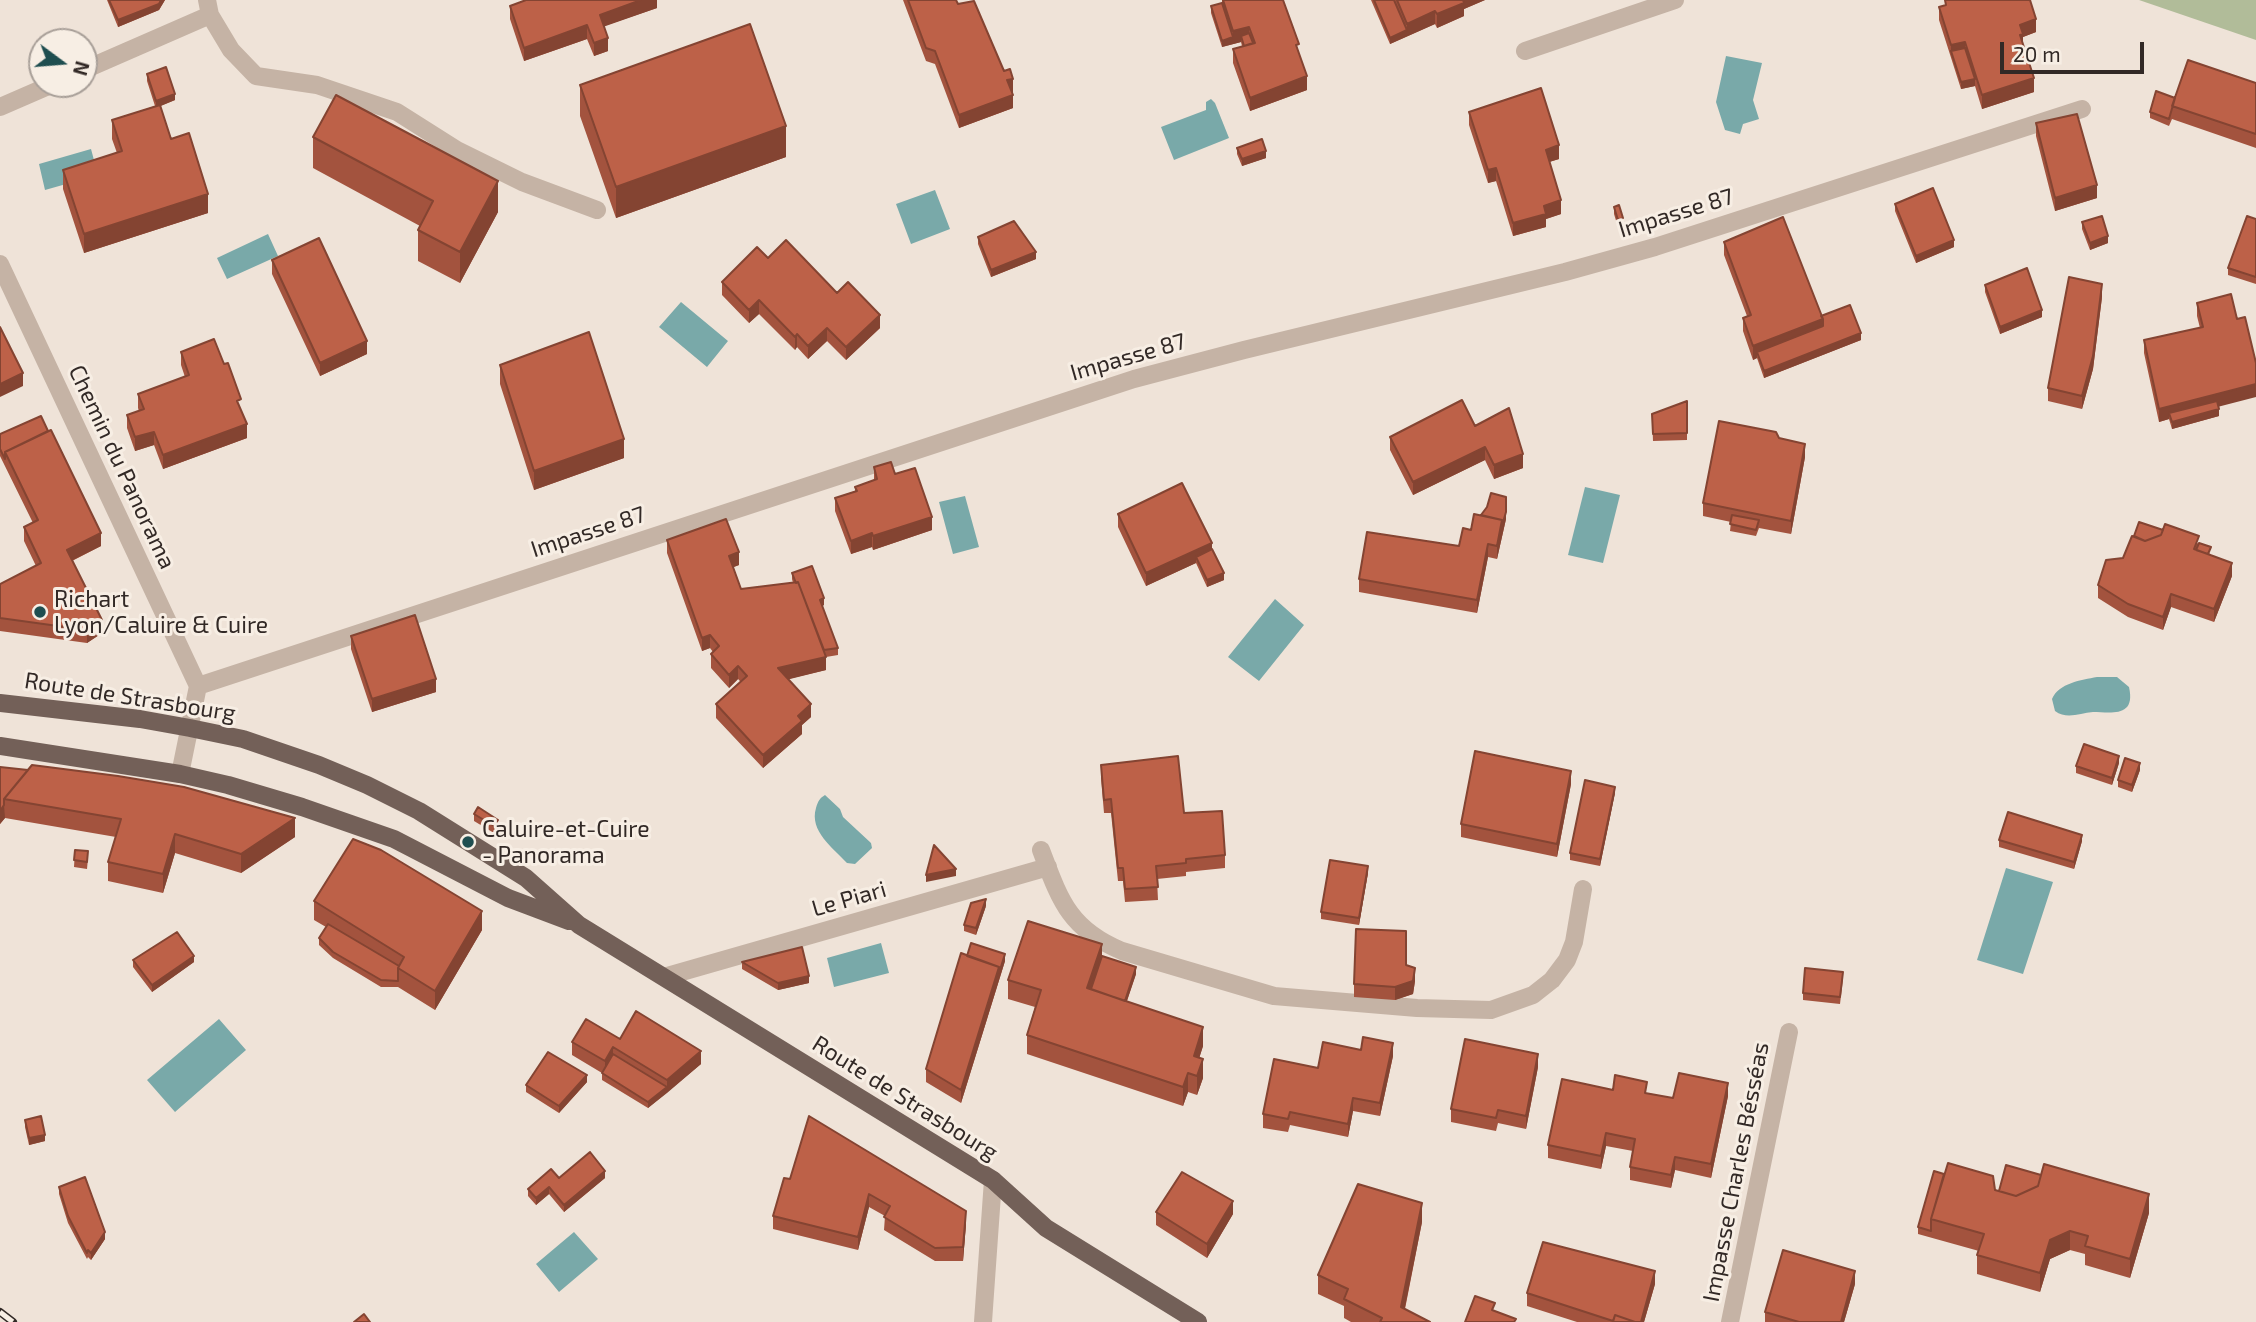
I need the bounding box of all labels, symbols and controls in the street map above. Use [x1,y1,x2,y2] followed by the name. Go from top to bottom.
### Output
[28,28,98,98] north arrow
[2004,28,2148,72] scale bar
[2013,41,2061,66] text: 20 m
[69,59,95,78] text: N
[1615,182,1737,244] street label: Impasse 87
[1067,327,1189,387] street label: Impasse 87
[63,361,181,573] street label: Chemin du Panorama
[527,501,649,563] street label: Impasse 87
[54,585,268,639] place label: Richart Lyon/Caluire & Cuire
[32,604,48,620] marker: Richart Lyon/Caluire & Cuire
[22,667,238,727] street label: Route de Strasbourg
[482,815,650,869] place label: Caluire-et-Cuire - Panorama
[460,834,476,850] marker: Caluire-et-Cuire - Panorama
[809,875,889,923] street label: Le Piari
[807,1030,1003,1166] street label: Route de Strasbourg
[1697,1040,1775,1304] street label: Impasse Charles Bésséas

